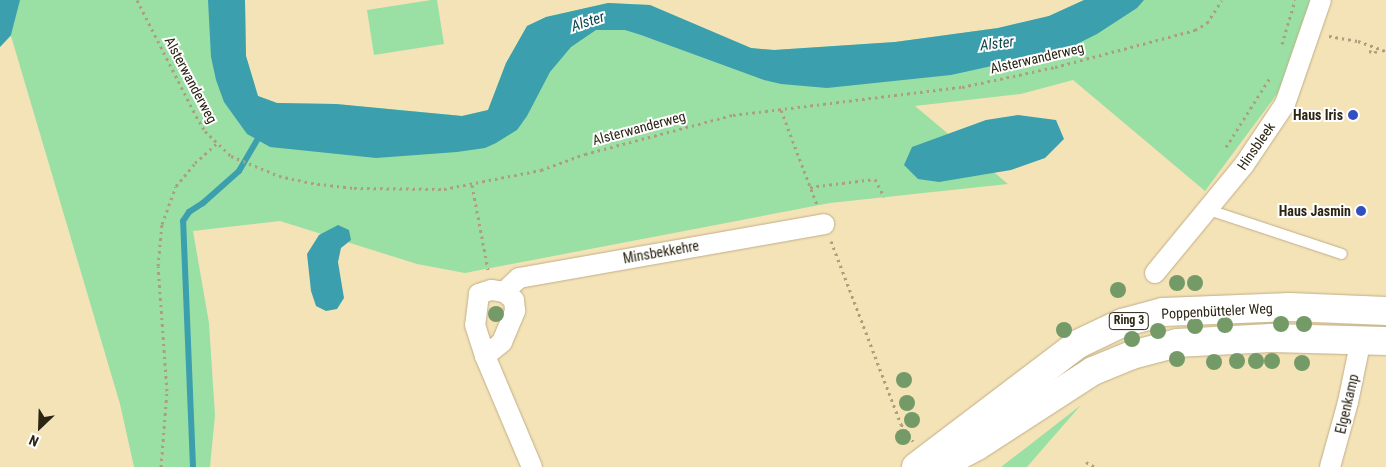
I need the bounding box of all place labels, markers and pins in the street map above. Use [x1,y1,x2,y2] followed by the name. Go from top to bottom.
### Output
[1293,107,1343,123] place label: Haus Iris
[1347,109,1359,121] marker: Haus Iris
[1279,203,1351,219] place label: Haus Jasmin
[1355,205,1367,217] marker: Haus Jasmin

